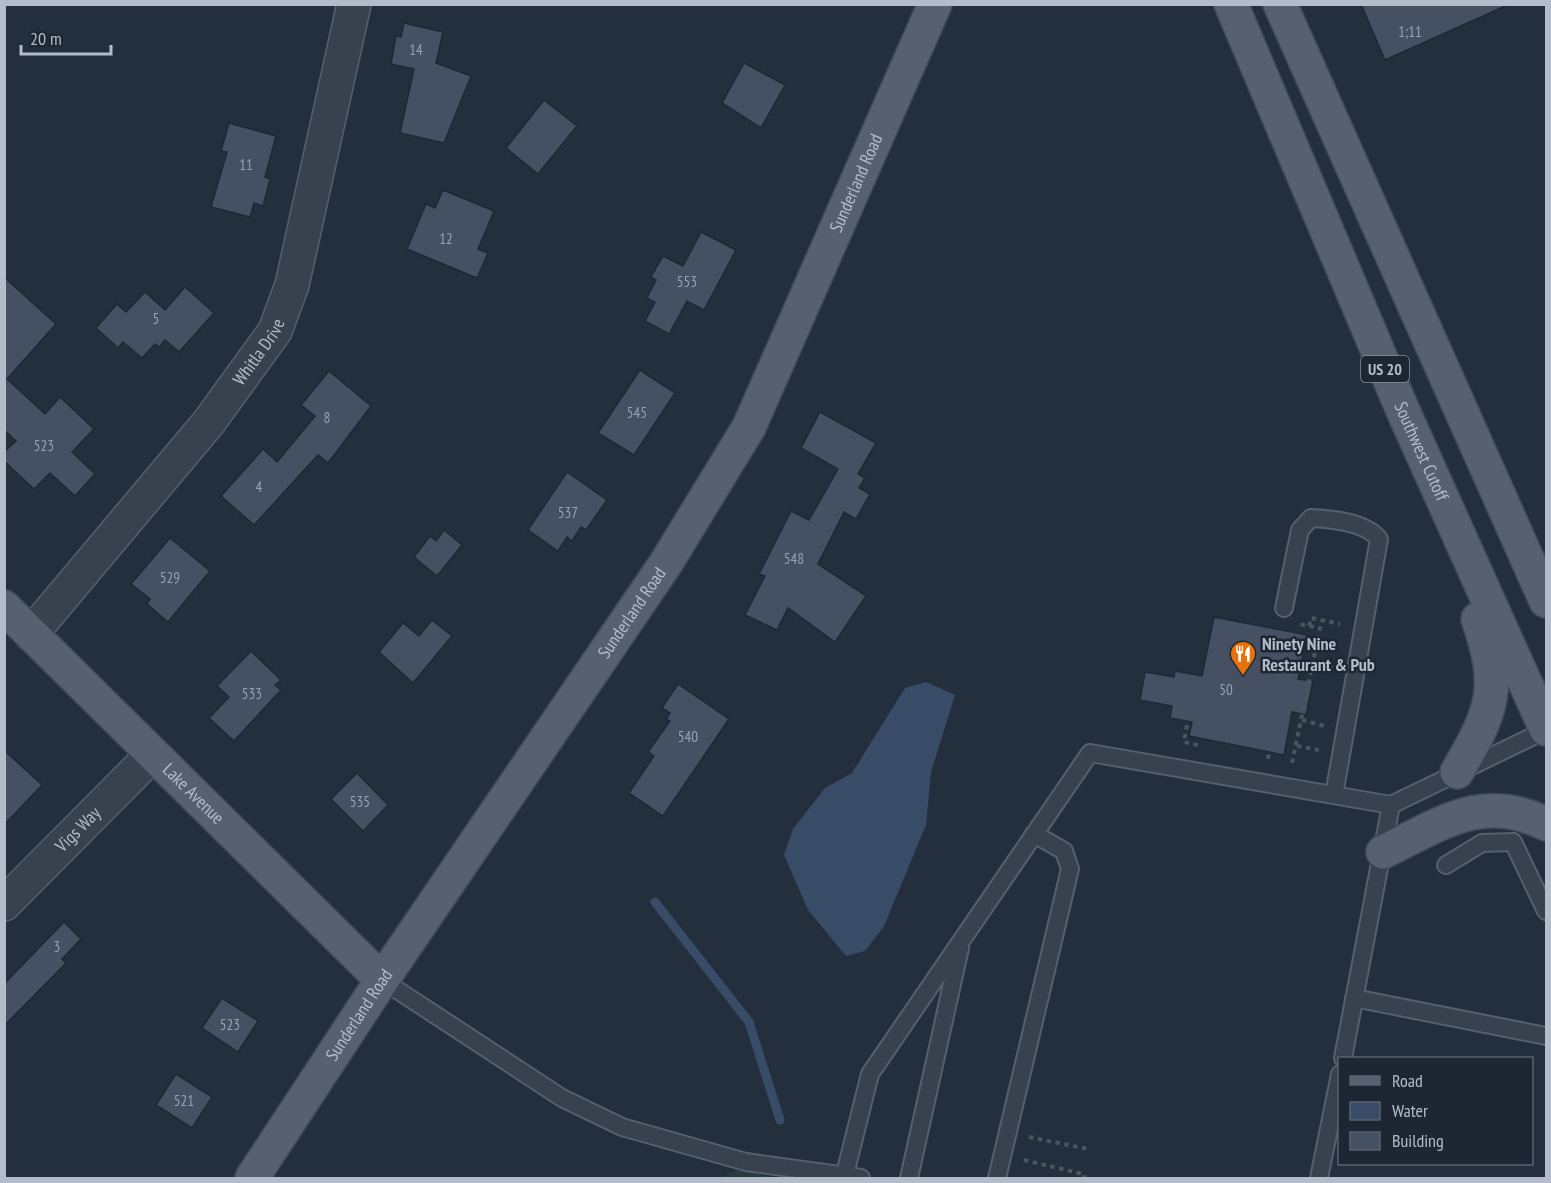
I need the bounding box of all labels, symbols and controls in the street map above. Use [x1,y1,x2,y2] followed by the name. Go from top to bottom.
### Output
[21,18,111,56] scale bar
[1398,22,1422,41] house number: 1;11
[30,27,62,50] text: 20 m
[409,40,423,59] house number: 14
[824,130,887,236] street label: Sunderland Road
[239,155,253,174] house number: 11
[439,229,453,248] house number: 12
[677,272,697,291] house number: 553
[153,309,159,328] house number: 5
[227,315,290,390] street label: Whitla Drive
[1361,356,1409,382] road number: US 20
[1389,398,1455,506] street label: Southwest Cutoff
[627,403,647,422] house number: 545
[324,408,330,427] house number: 8
[34,436,54,455] house number: 523
[256,477,263,496] house number: 4
[558,503,578,522] house number: 537
[784,549,804,568] house number: 548
[592,563,671,663] street label: Sunderland Road
[160,568,180,587] house number: 529
[1262,632,1375,676] place label: Ninety Nine Restaurant & Pub
[1228,639,1258,677] restaurant icon: Ninety Nine Restaurant & Pub
[1219,680,1233,699] house number: 50
[242,684,262,703] house number: 533
[678,727,698,746] house number: 540
[158,758,229,829] street label: Lake Avenue
[350,792,370,811] house number: 535
[49,801,105,858] street label: Vigs Way
[54,937,60,956] house number: 3
[320,964,397,1065] street label: Sunderland Road
[220,1015,240,1034] house number: 523
[1338,1057,1533,1165] legend
[1392,1069,1423,1092] text: Road
[174,1091,194,1110] house number: 521
[1392,1099,1428,1122] text: Water
[1392,1129,1444,1152] text: Building

